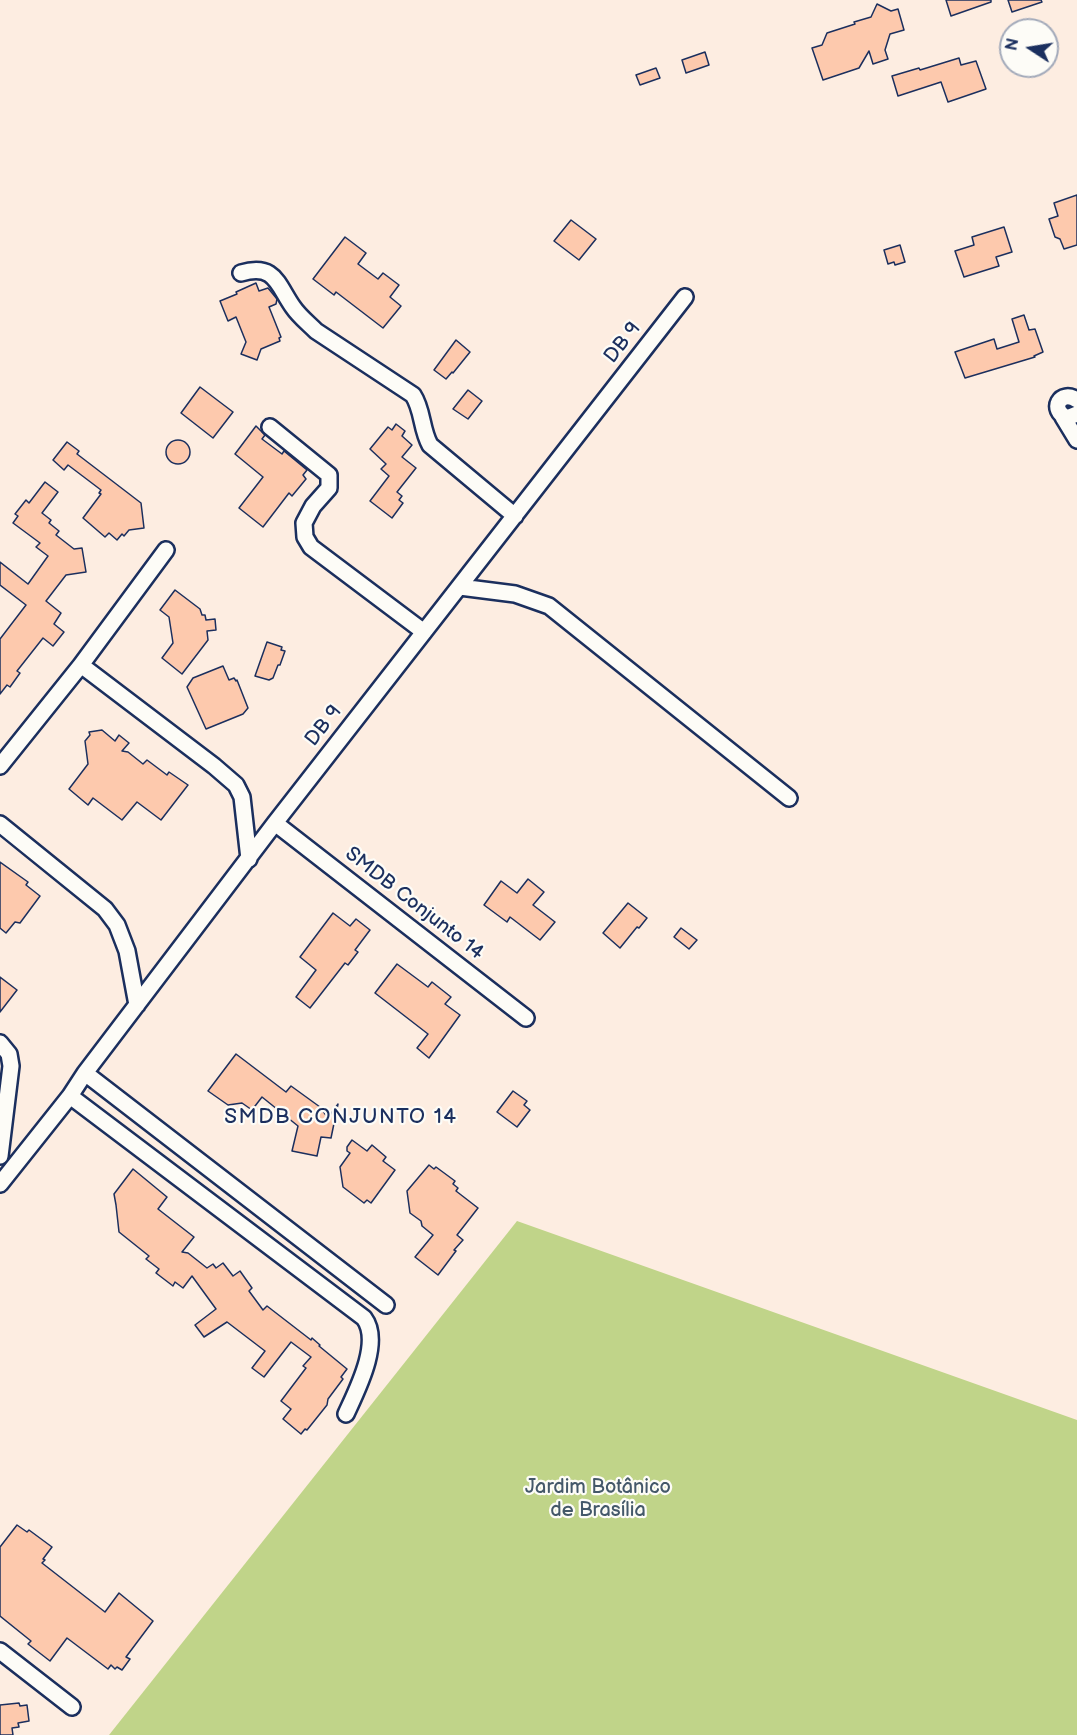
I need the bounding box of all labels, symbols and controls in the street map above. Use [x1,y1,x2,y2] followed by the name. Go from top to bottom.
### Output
[999,18,1059,78] north arrow
[1002,37,1023,52] text: N
[600,318,646,368] street label: DB 9
[301,701,347,751] street label: DB 9
[340,842,488,966] street label: SMDB Conjunto 14
[224,1105,458,1131] district label: SMDB CONJUNTO 14
[525,1476,671,1523] park label: Jardim Botânico de Brasília

